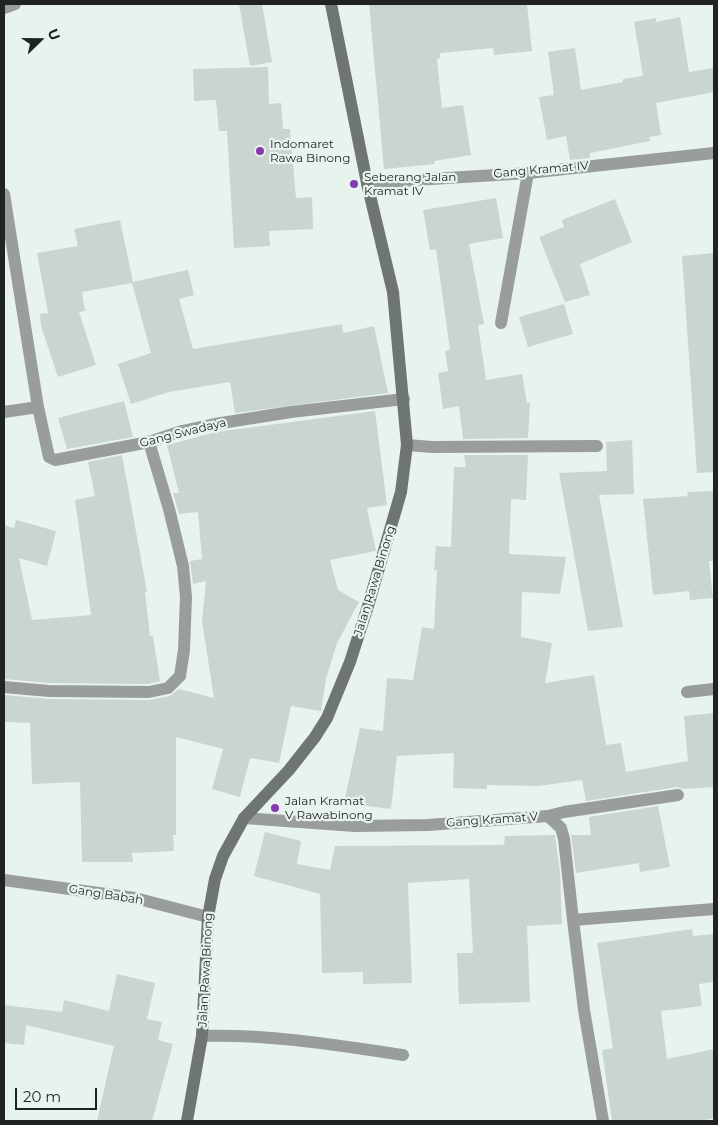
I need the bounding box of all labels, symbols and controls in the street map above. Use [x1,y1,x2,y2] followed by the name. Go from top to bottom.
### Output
[15,15,65,65] north arrow
[43,26,64,43] text: U
[270,137,350,165] place label: Indomaret Rawa Binong
[254,145,266,157] marker: Indomaret Rawa Binong
[493,159,589,181] street label: Gang Kramat IV
[364,170,456,198] place label: Seberang Jalan Kramat IV
[348,178,360,190] marker: Seberang Jalan Kramat IV
[138,415,228,451] street label: Gang Swadaya
[351,524,399,638] street label: Jalan Rawa Binong
[285,794,373,822] place label: Jalan Kramat V Rawabinong
[269,802,281,814] marker: Jalan Kramat V Rawabinong
[446,810,538,830] street label: Gang Kramat V
[68,882,144,908] street label: Gang Babah
[196,912,216,1028] street label: Jalan Rawa Binong
[18,1078,100,1110] scale bar
[23,1087,61,1106] text: 20 m

